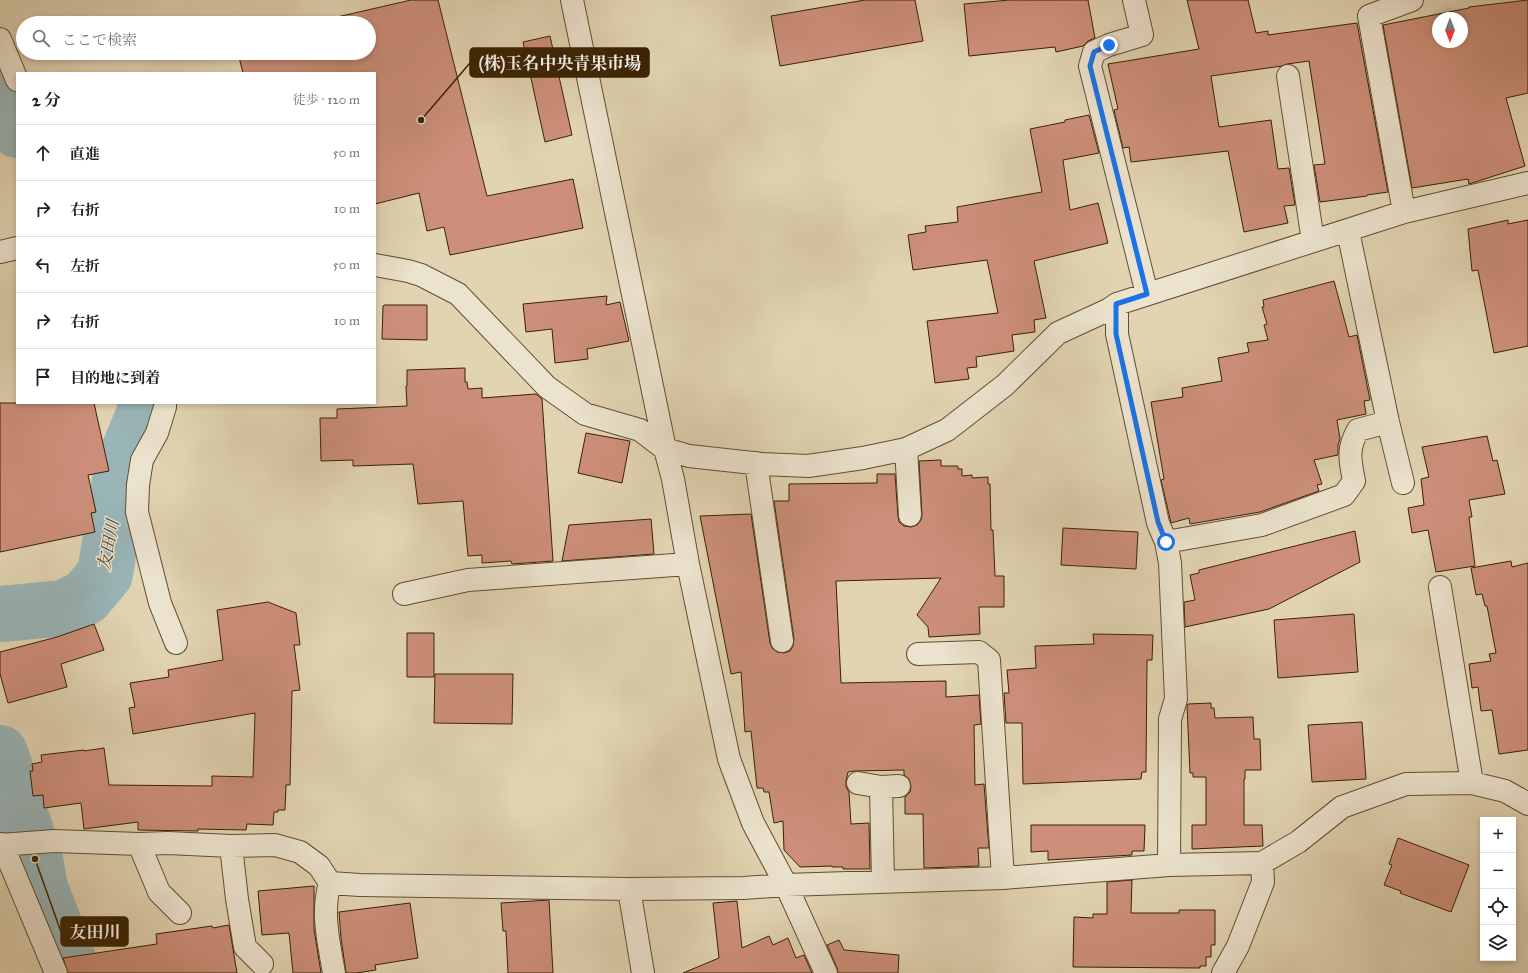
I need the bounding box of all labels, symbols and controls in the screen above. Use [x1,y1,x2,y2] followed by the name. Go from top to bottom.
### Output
[1432,12,1468,48] north arrow
[16,16,376,60] search box
[30,27,52,49] icon: search
[62,31,137,49] text: ここで検索
[1100,36,1118,54] route end
[470,48,649,77] callout: (株)玉名中央青果市場
[479,53,641,74] text: (株)玉名中央青果市場
[32,90,61,111] text: 2 分
[293,92,360,108] text: 徒歩 · 120 m
[32,142,54,164] icon: ahead
[70,145,100,163] text: 直進
[333,145,360,161] text: 50 m
[32,198,54,220] icon: right
[70,201,100,219] text: 右折
[334,201,360,217] text: 10 m
[32,254,54,276] icon: left
[70,257,100,275] text: 左折
[333,257,360,273] text: 50 m
[32,310,54,332] icon: right
[70,313,100,331] text: 右折
[334,313,360,329] text: 10 m
[32,366,54,388] icon: arrive
[70,369,160,387] text: 目的地に到着
[93,516,124,572] water label: 友田川
[1157,533,1175,551] route start
[1480,817,1516,961] map controls
[1480,817,1516,853] button: +
[1480,853,1516,889] button: −
[1480,889,1516,925] button: locate
[61,917,128,946] callout: 友田川
[70,922,121,943] text: 友田川
[1480,925,1516,961] button: layers

